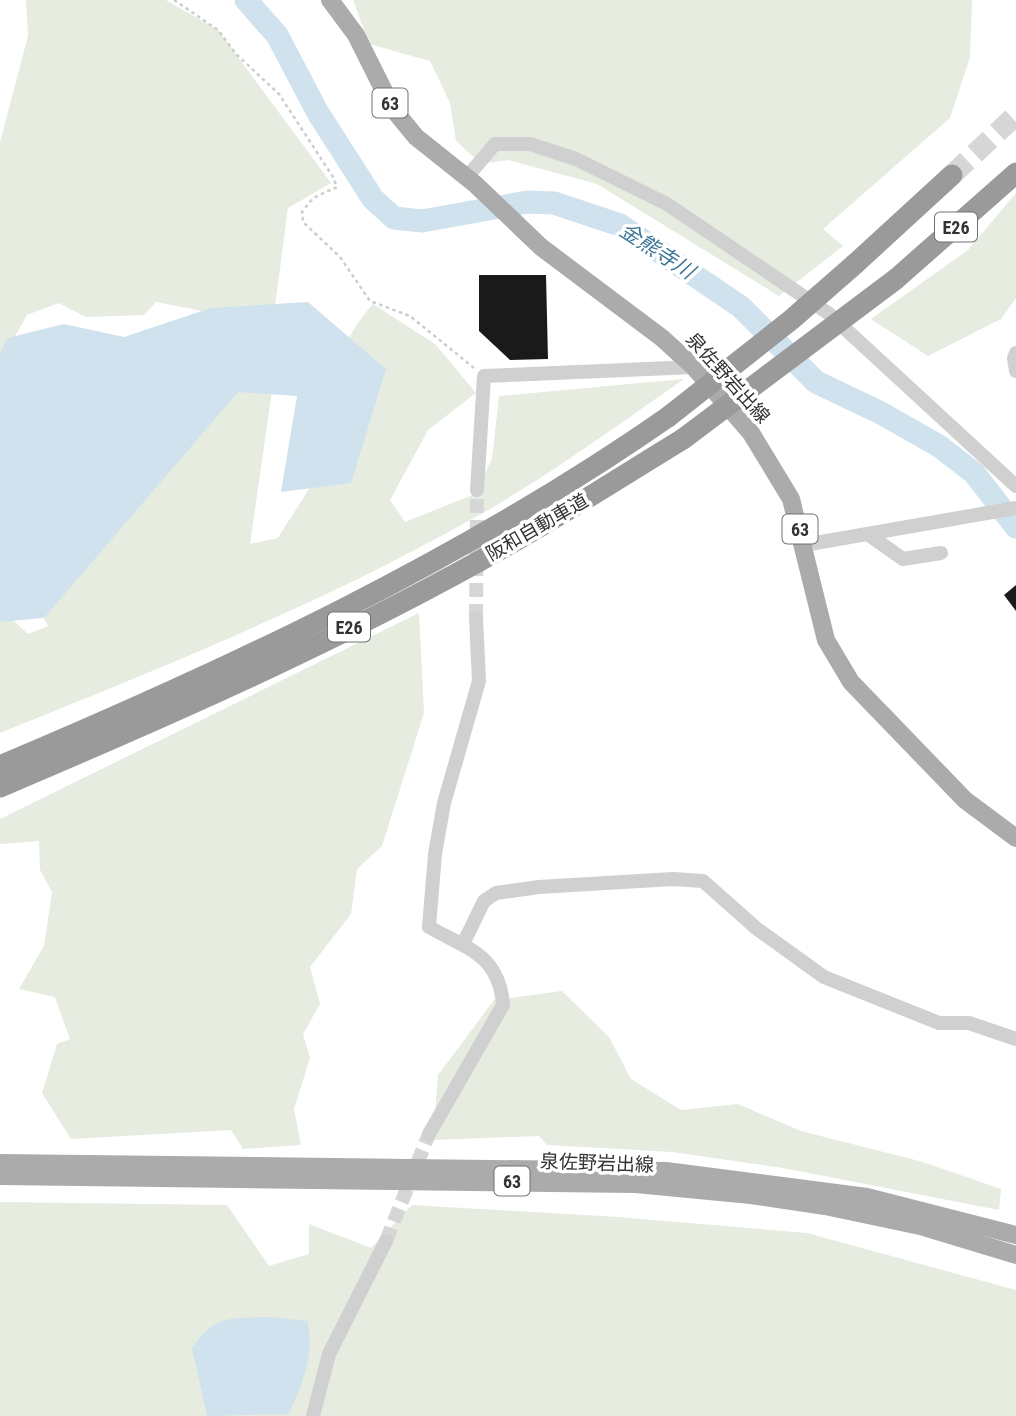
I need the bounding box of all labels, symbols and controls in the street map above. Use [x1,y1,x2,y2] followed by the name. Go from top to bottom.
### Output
[372,88,408,118] road number: 63
[935,212,977,242] road number: E26
[615,218,700,285] water label: 金熊寺川
[681,328,775,428] street label: 泉佐野岩出線
[482,489,592,565] street label: 阪和自動車道
[782,514,818,544] road number: 63
[328,612,370,642] road number: E26
[540,1150,654,1176] street label: 泉佐野岩出線
[494,1166,530,1196] road number: 63

